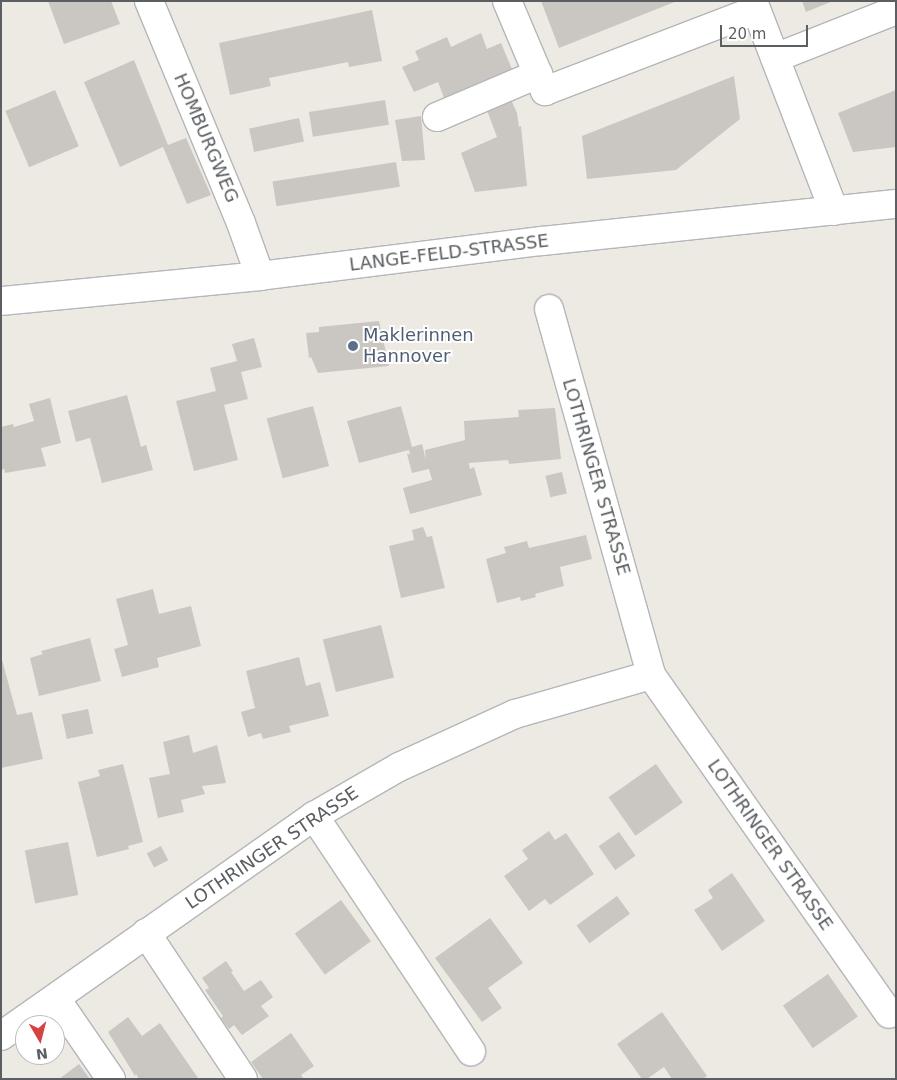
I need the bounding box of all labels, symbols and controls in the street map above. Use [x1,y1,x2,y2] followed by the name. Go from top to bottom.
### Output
[722,15,810,47] scale bar
[728,25,766,43] text: 20 m
[169,70,243,206] street label: HOMBURGWEG
[348,230,550,276] street label: LANGE-FELD-STRASSE
[363,325,474,368] place label: Maklerinnen Hannover
[347,340,359,352] marker: Maklerinnen Hannover
[558,376,634,578] street label: LOTHRINGER STRASSE
[703,755,837,935] street label: LOTHRINGER STRASSE
[182,782,362,914] street label: LOTHRINGER STRASSE
[15,1015,65,1065] north arrow
[35,1045,49,1063] text: N

